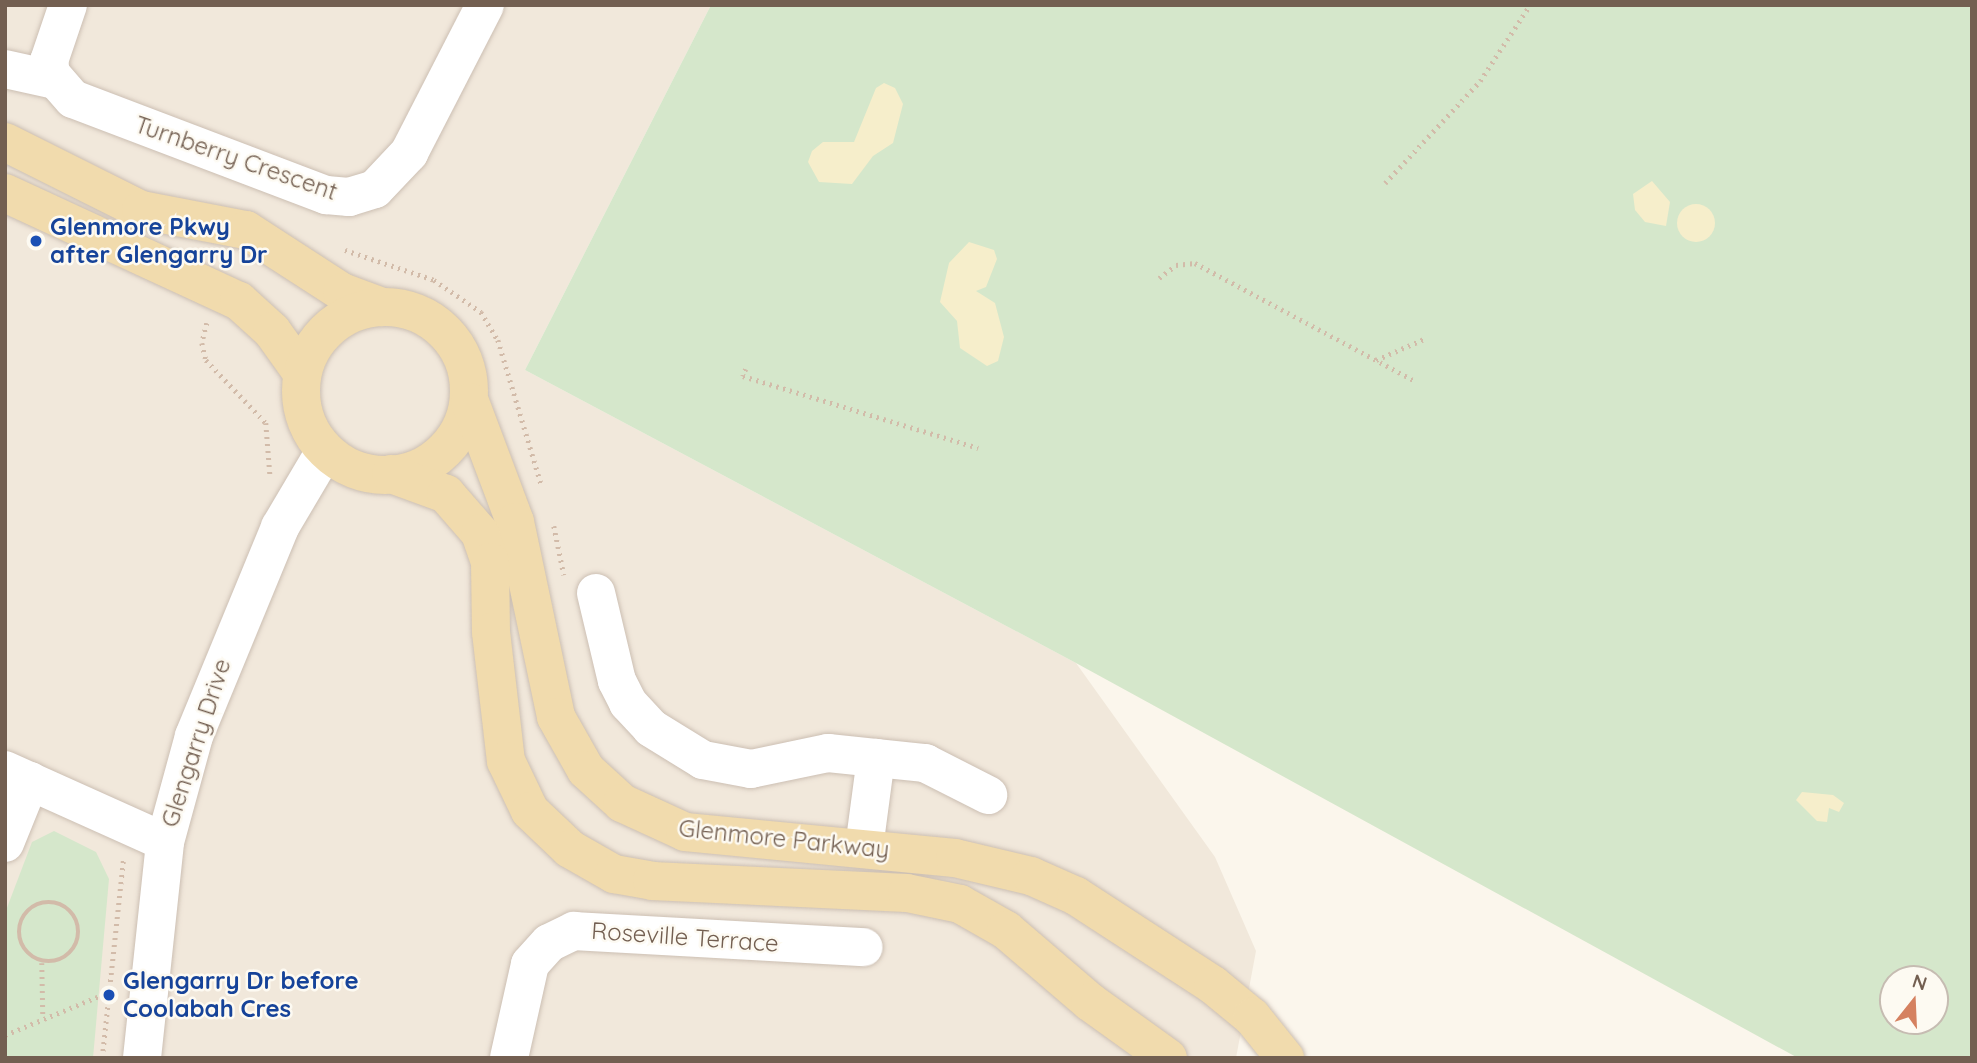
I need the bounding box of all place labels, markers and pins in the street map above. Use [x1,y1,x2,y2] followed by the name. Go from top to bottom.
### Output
[50,213,268,269] place label: Glenmore Pkwy after Glengarry Dr
[28,233,44,249] marker: Glenmore Pkwy after Glengarry Dr
[123,967,359,1023] place label: Glengarry Dr before Coolabah Cres
[101,987,117,1003] marker: Glengarry Dr before Coolabah Cres

